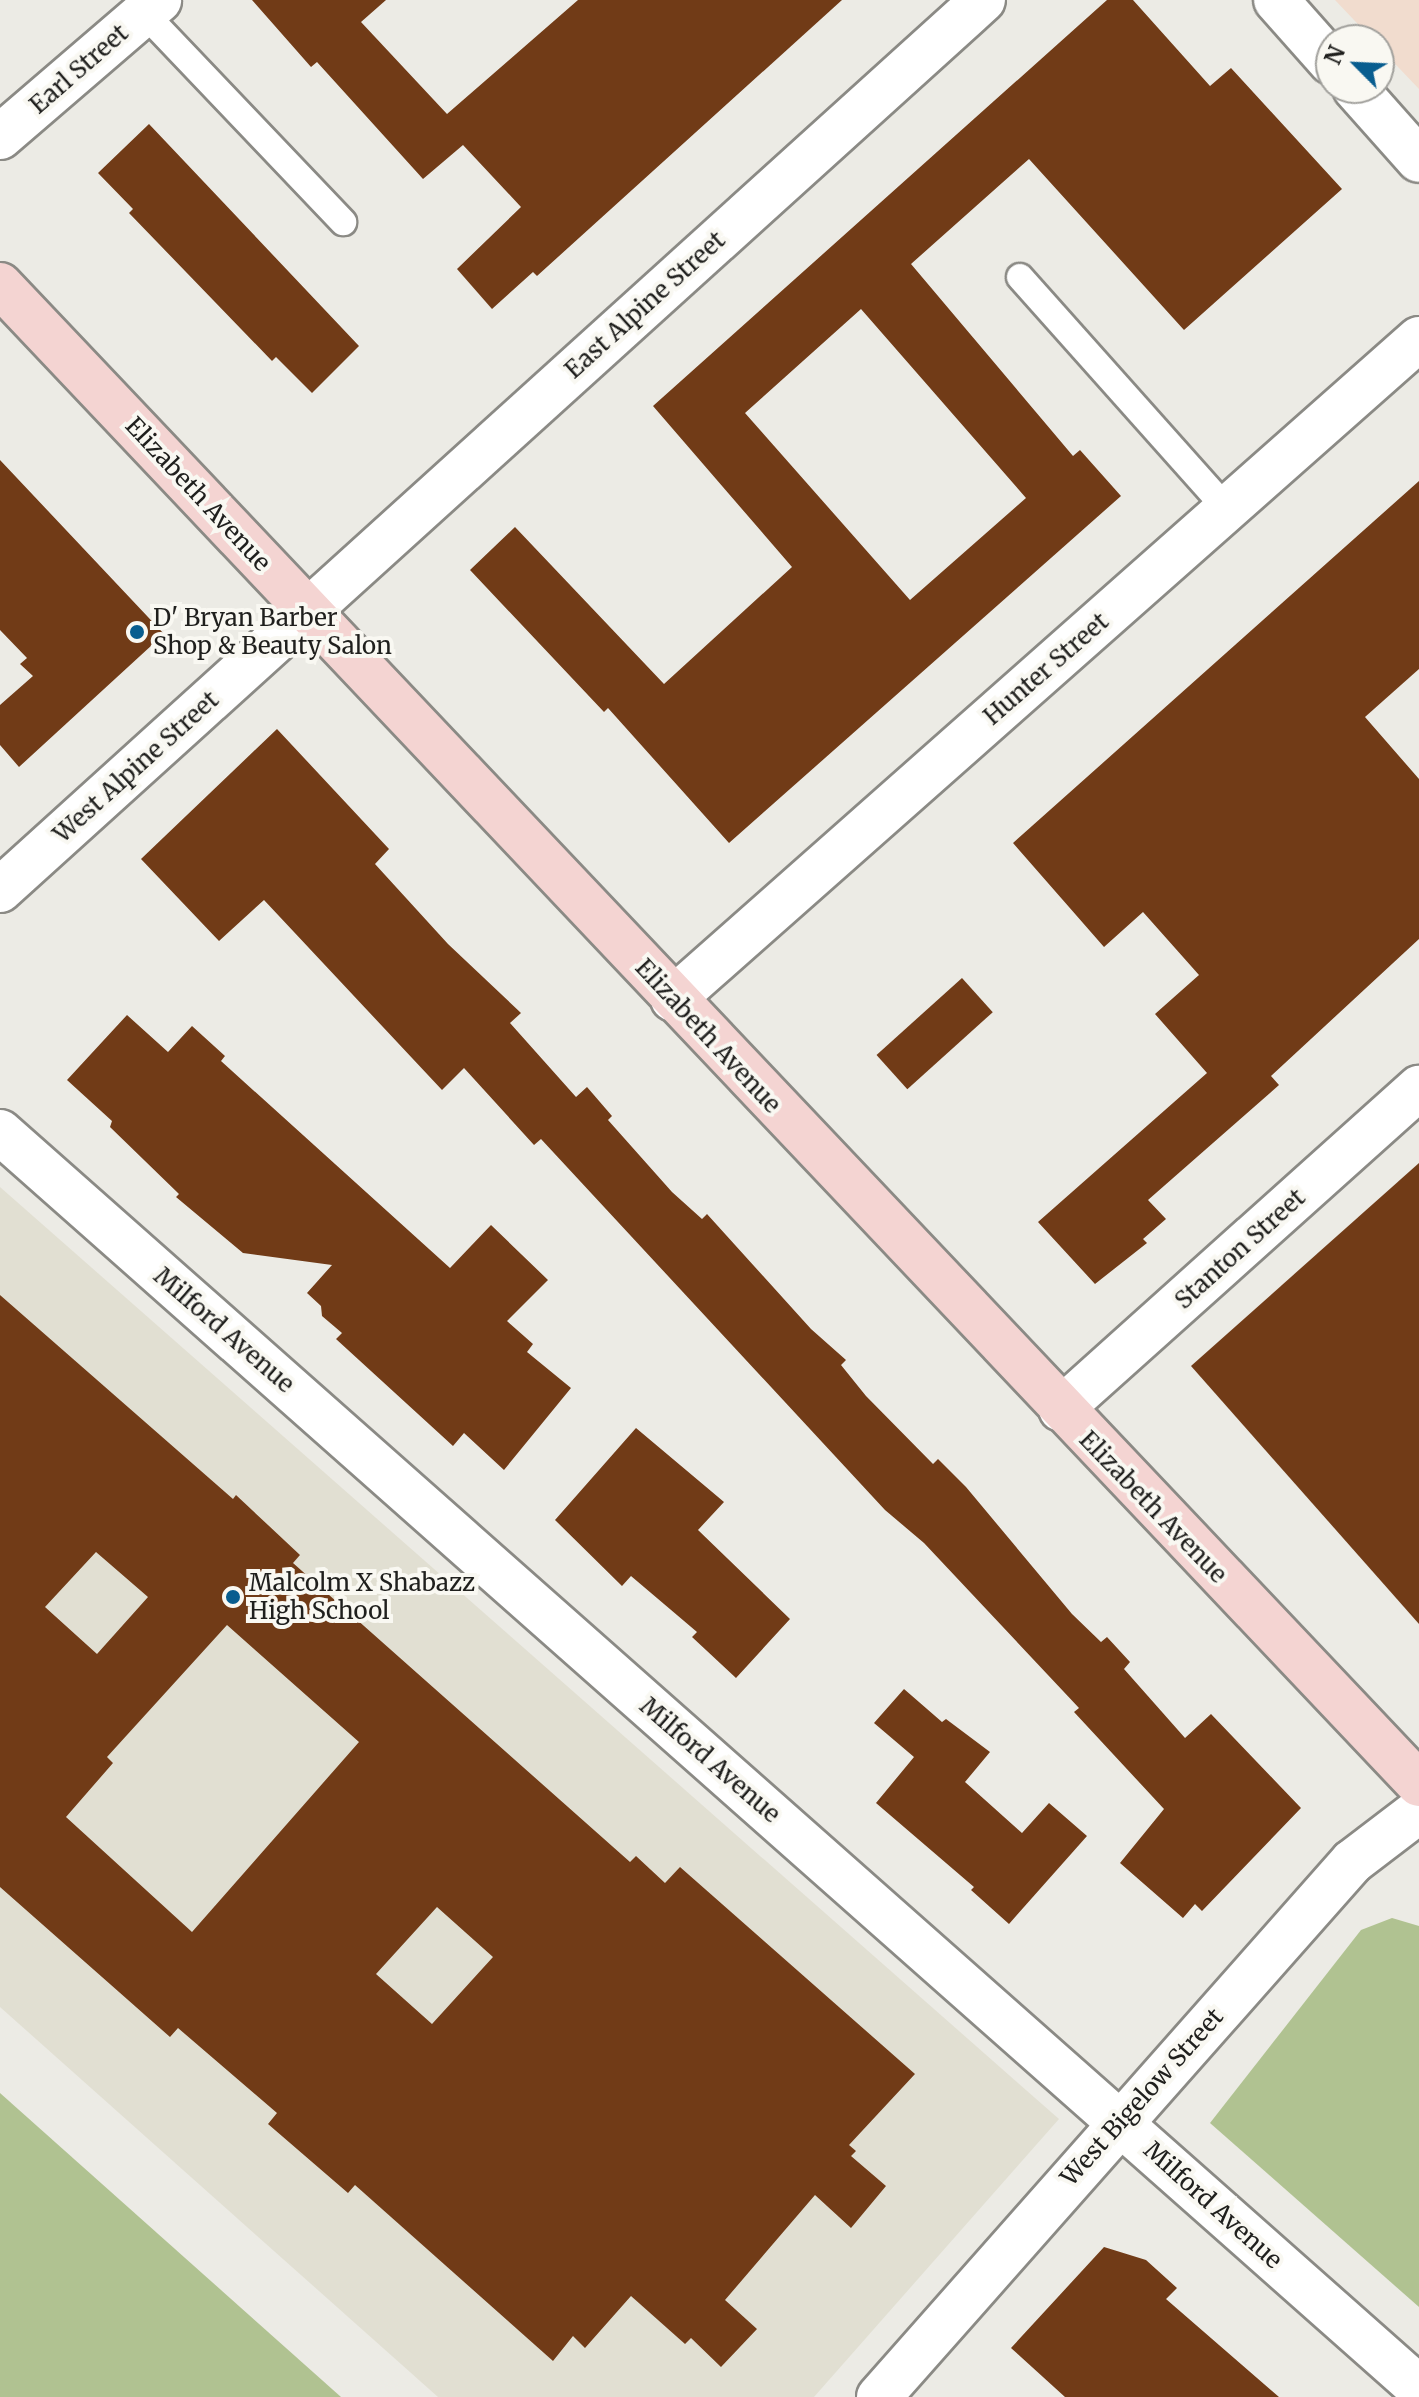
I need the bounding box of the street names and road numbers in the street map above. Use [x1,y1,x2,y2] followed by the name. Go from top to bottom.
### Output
[24,18,134,120] street label: Earl Street
[559,226,731,384] street label: East Alpine Street
[119,411,277,577] street label: Elizabeth Avenue
[978,607,1114,731] street label: Hunter Street
[48,685,224,849] street label: West Alpine Street
[629,953,787,1119] street label: Elizabeth Avenue
[1169,1183,1311,1315] street label: Stanton Street
[148,1261,300,1399] street label: Milford Avenue
[1073,1425,1233,1589] street label: Elizabeth Avenue
[634,1691,786,1829] street label: Milford Avenue
[1055,2002,1229,2192] street label: West Bigelow Street
[1138,2135,1288,2275] street label: Milford Avenue

